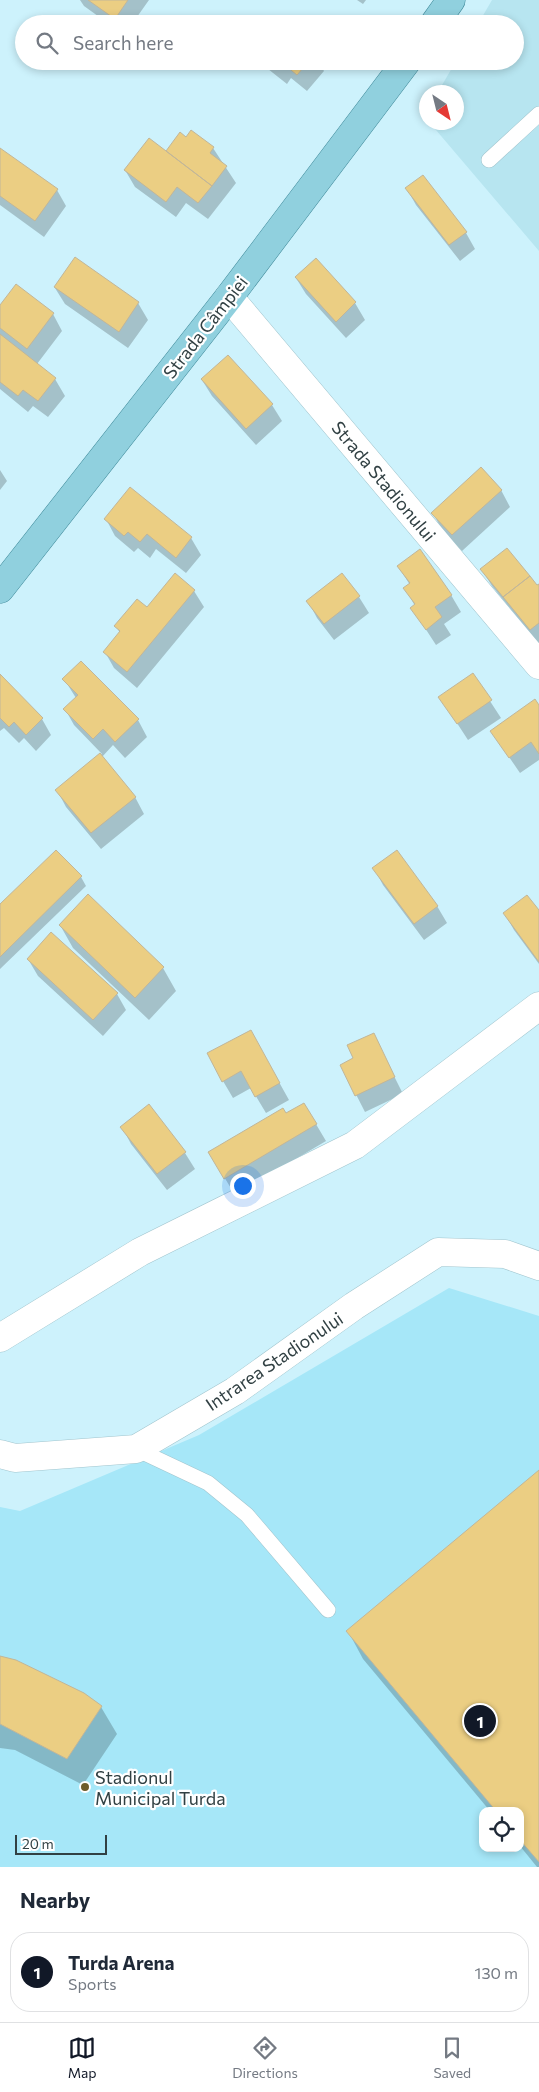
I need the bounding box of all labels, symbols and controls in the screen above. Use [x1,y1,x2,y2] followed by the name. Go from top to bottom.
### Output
[15,15,524,70] search box
[33,29,61,57] icon: search
[73,31,173,54] text: Search here
[419,85,464,130] north arrow
[158,271,252,383] street label: Strada Câmpiei
[327,416,441,546] street label: Strada Stadionului
[230,1173,256,1199] your location
[201,1307,347,1415] street label: Intrarea Stadionului
[464,1702,496,1740] pin: 1
[95,1766,226,1809] place label: Stadionul Municipal Turda
[79,1781,91,1793] marker: Stadionul Municipal Turda
[479,1807,524,1852] map controls
[479,1807,524,1852] button: locate
[15,1832,108,1855] scale bar
[22,1835,54,1852] text: 20 m
[20,1887,90,1912] text: Nearby
[68,1951,174,1974] text: Turda Arena
[33,1963,41,1982] text: 1
[475,1963,518,1982] text: 130 m
[68,1974,117,1993] text: Sports
[68,2034,97,2081] tab: Map
[232,2034,298,2081] tab: Directions
[433,2034,471,2081] tab: Saved

